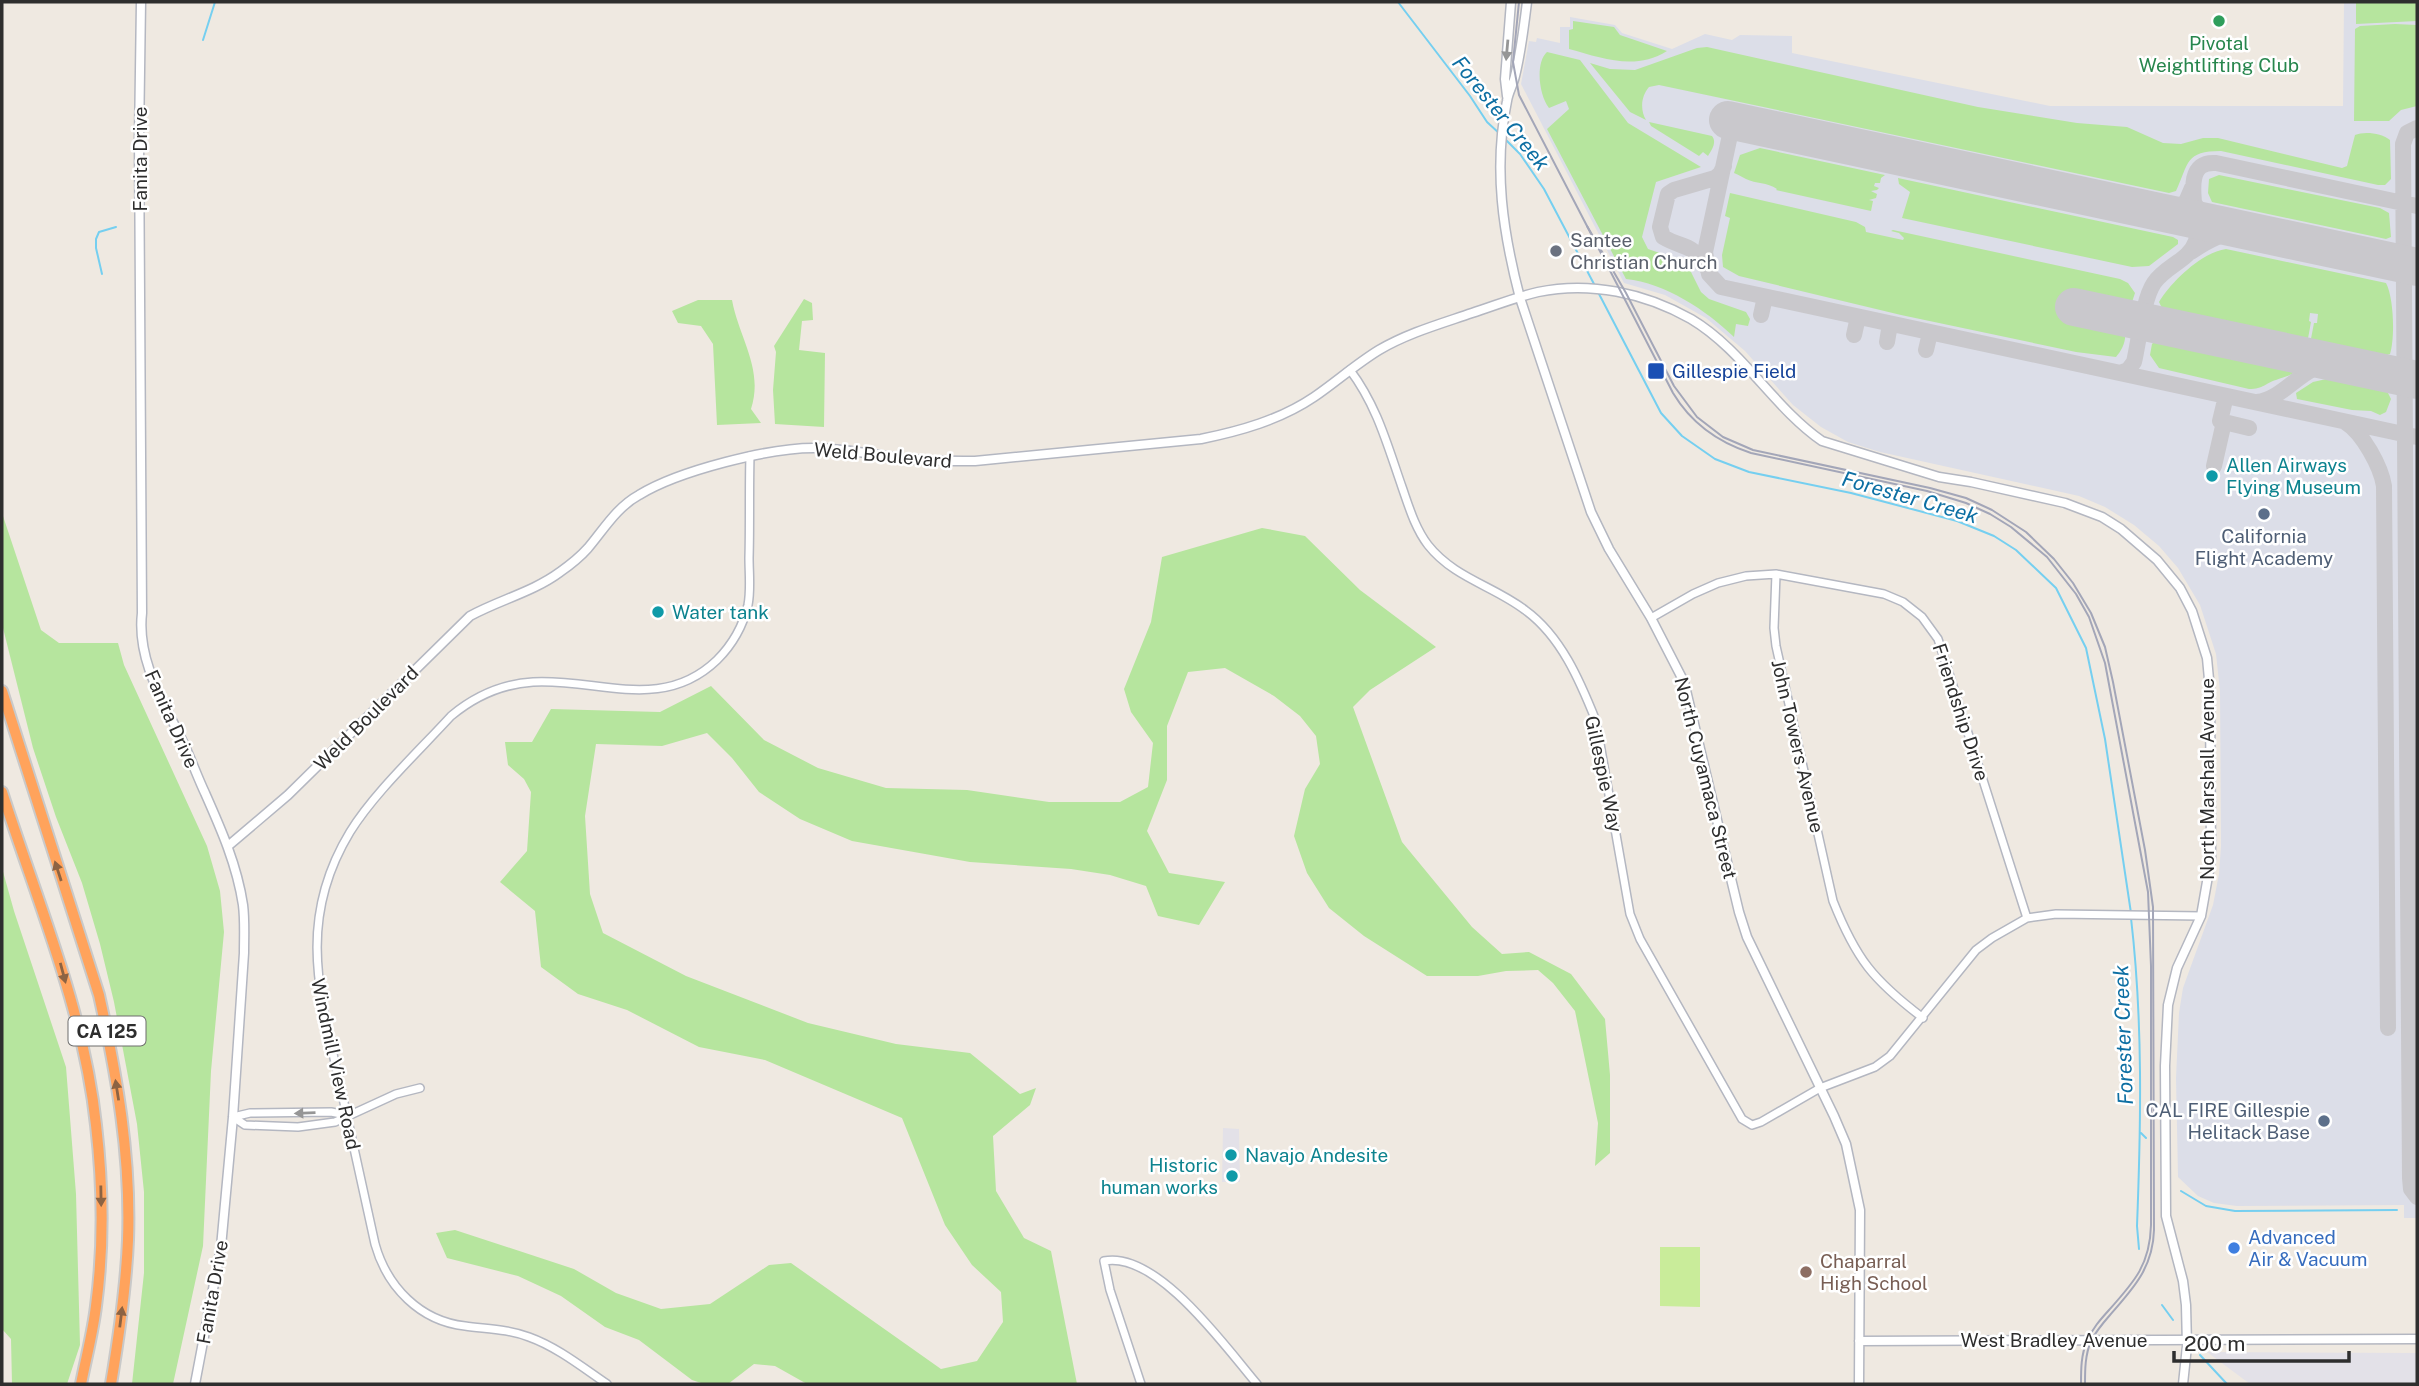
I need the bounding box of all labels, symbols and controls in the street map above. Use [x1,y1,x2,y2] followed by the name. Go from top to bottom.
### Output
[2211,13,2227,29] marker: Pivotal Weightlifting Club
[2139,32,2299,76] place label: Pivotal Weightlifting Club
[1501,39,1512,61] one-way arrow
[1447,51,1555,176] water label: Forester Creek
[129,106,151,212] street label: Fanita Drive
[1570,229,1717,273] place label: Santee Christian Church
[1548,243,1564,259] marker: Santee Christian Church
[1672,360,1796,382] place label: Gillespie Field
[1646,361,1666,381] marker: Gillespie Field
[813,438,953,472] street label: Weld Boulevard
[2226,454,2361,498] place label: Allen Airways Flying Museum
[1839,466,1981,529] water label: Forester Creek
[2204,468,2220,484] marker: Allen Airways Flying Museum
[2256,506,2272,522] marker: California Flight Academy
[2195,525,2333,569] place label: California Flight Academy
[672,601,769,623] place label: Water tank
[650,604,666,620] marker: Water tank
[1928,641,1994,783] street label: Friendship Drive
[1767,657,1829,835] street label: John Towers Avenue
[309,661,423,775] street label: Weld Boulevard
[141,666,203,772] street label: Fanita Drive
[1670,675,1742,881] street label: North Cuyamaca Street
[2196,678,2218,880] street label: North Marshall Avenue
[1581,714,1627,834] street label: Gillespie Way
[53,860,63,881] one-way arrow
[58,963,68,984] one-way arrow
[2108,964,2138,1105] water label: Forester Creek
[307,976,365,1152] street label: Windmill View Road
[68,1016,146,1046] road number: CA 125
[111,1079,122,1101] one-way arrow
[2146,1099,2310,1143] place label: CAL FIRE Gillespie Helitack Base
[293,1108,315,1119] one-way arrow
[2316,1113,2332,1129] marker: CAL FIRE Gillespie Helitack Base
[1245,1144,1388,1166] place label: Navajo Andesite
[1223,1147,1239,1163] marker: Navajo Andesite
[1101,1154,1218,1198] place label: Historic human works
[1224,1168,1240,1184] marker: Historic human works
[95,1186,106,1208] one-way arrow
[2248,1226,2367,1270] place label: Advanced Air & Vacuum
[192,1238,232,1346] street label: Fanita Drive
[2226,1240,2242,1256] marker: Advanced Air & Vacuum
[1820,1250,1928,1294] place label: Chaparral High School
[1798,1264,1814,1280] marker: Chaparral High School
[116,1306,127,1328] one-way arrow
[2174,1320,2349,1364] scale bar
[1960,1329,2148,1351] street label: West Bradley Avenue
[2184,1331,2245,1356] text: 200 m

